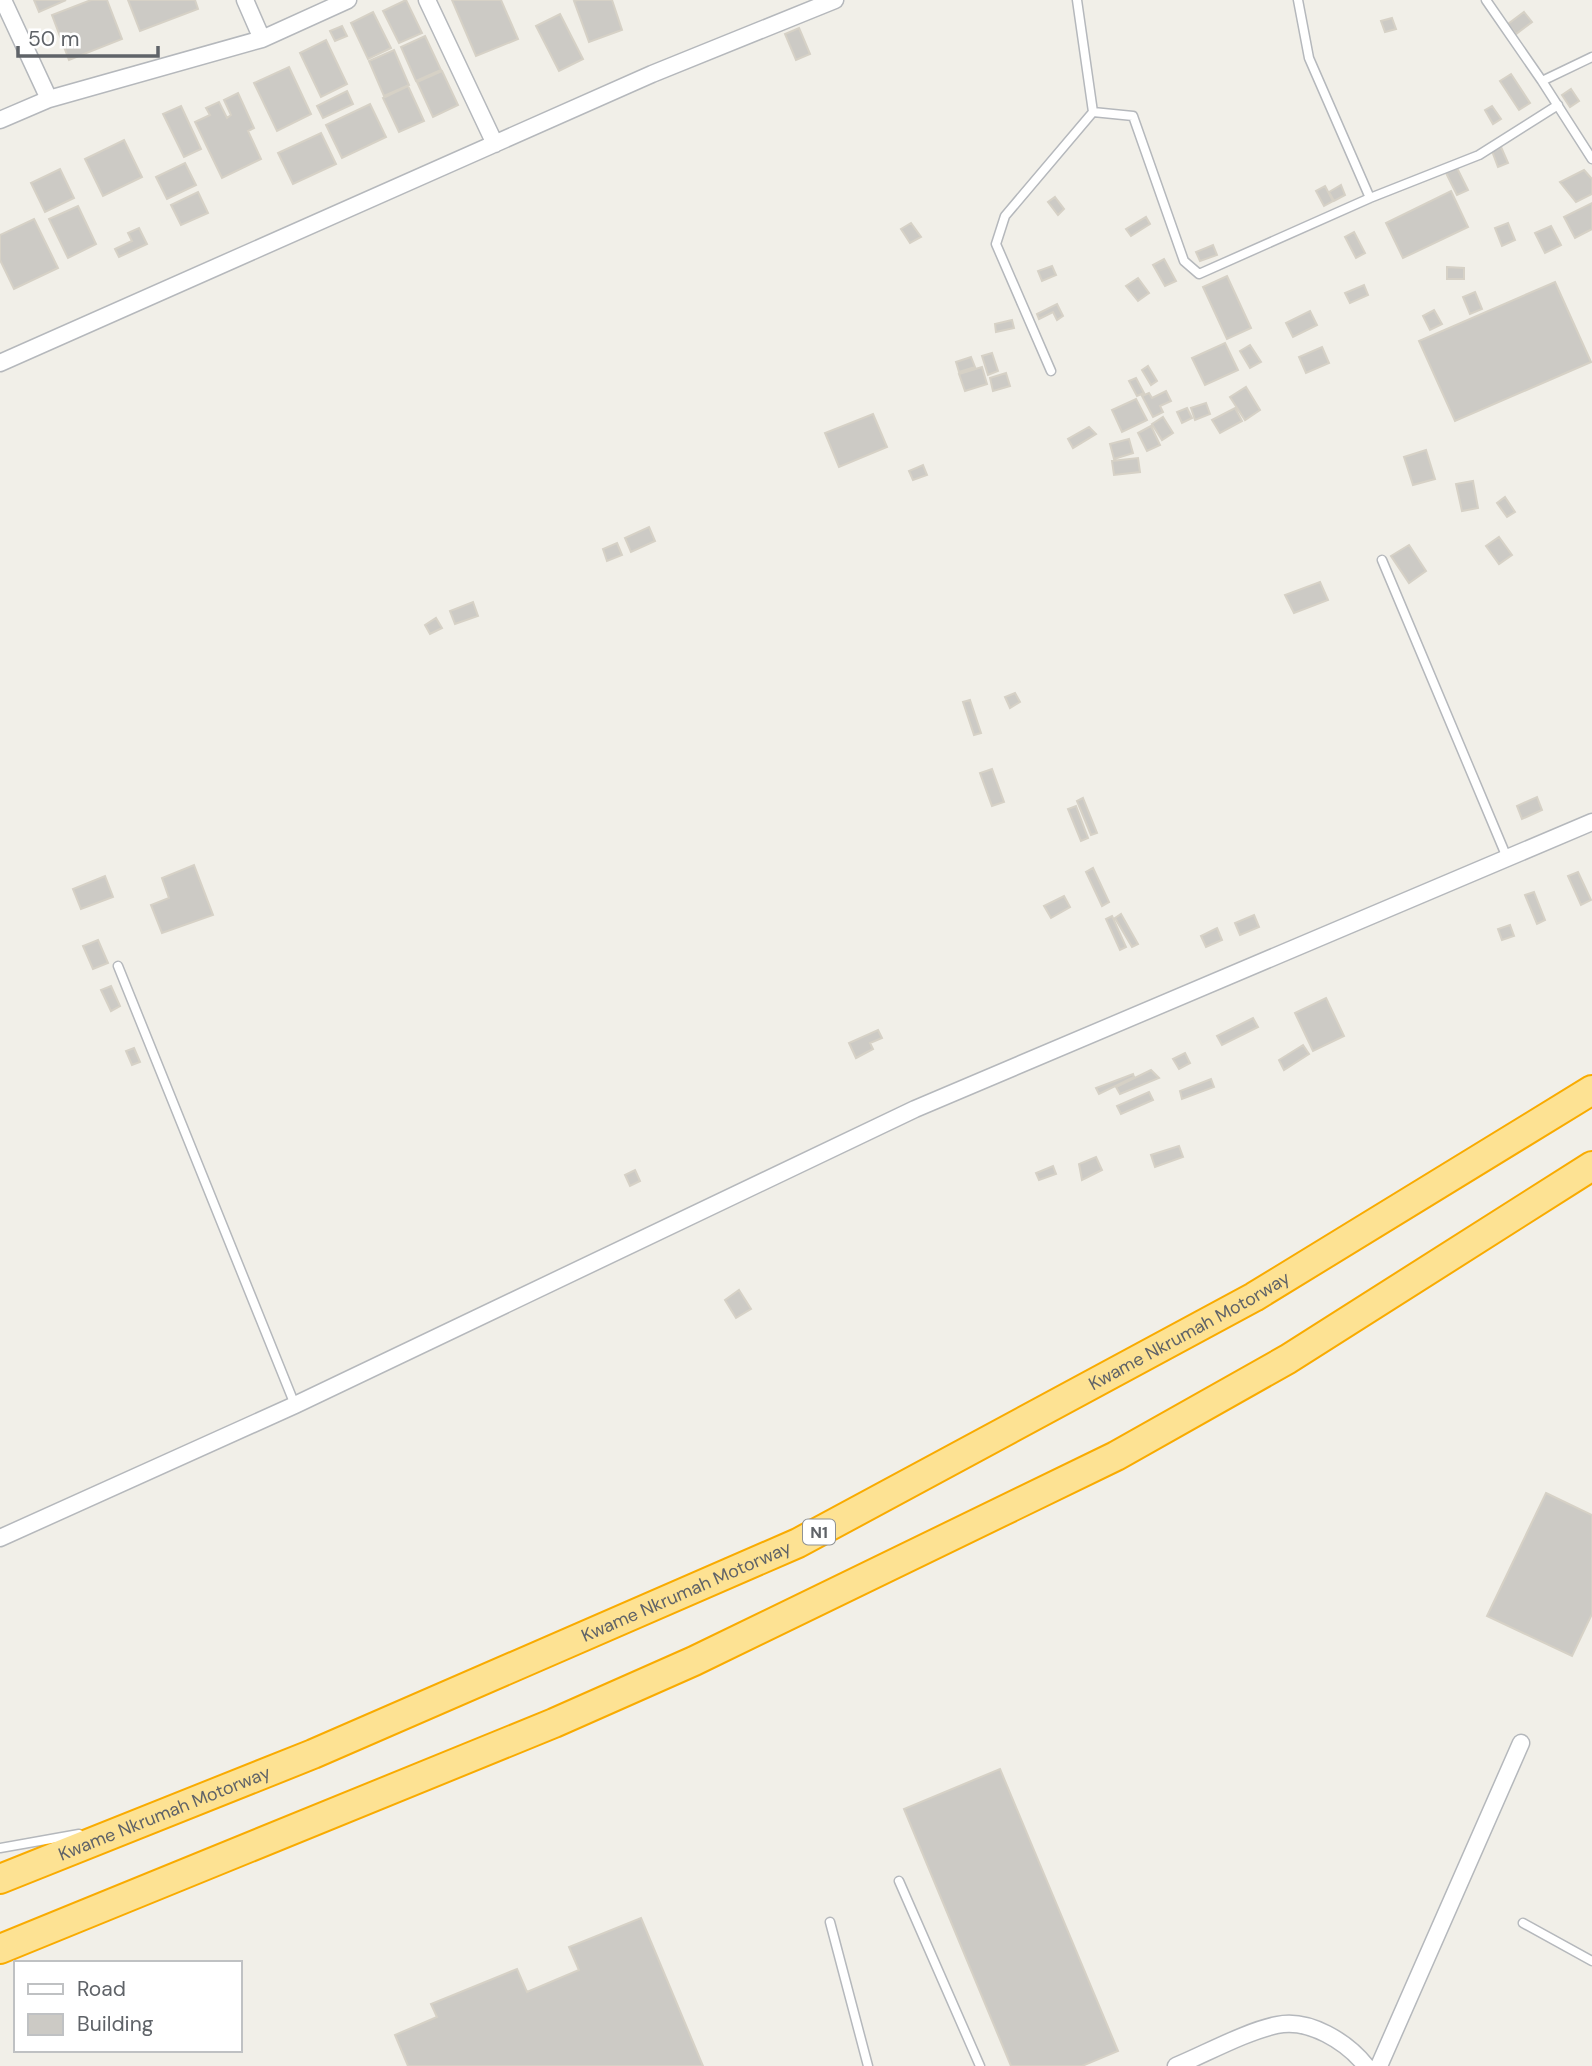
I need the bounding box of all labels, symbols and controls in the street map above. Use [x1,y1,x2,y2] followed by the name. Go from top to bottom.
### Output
[18,14,158,58] scale bar
[28,25,79,53] text: 50 m
[1084,1266,1294,1396] street label: Kwame Nkrumah Motorway
[803,1520,835,1544] road number: N1
[578,1535,795,1648] street label: Kwame Nkrumah Motorway
[55,1760,274,1866] street label: Kwame Nkrumah Motorway
[14,1961,242,2052] legend
[77,1975,126,2003] text: Road
[77,2010,154,2038] text: Building

